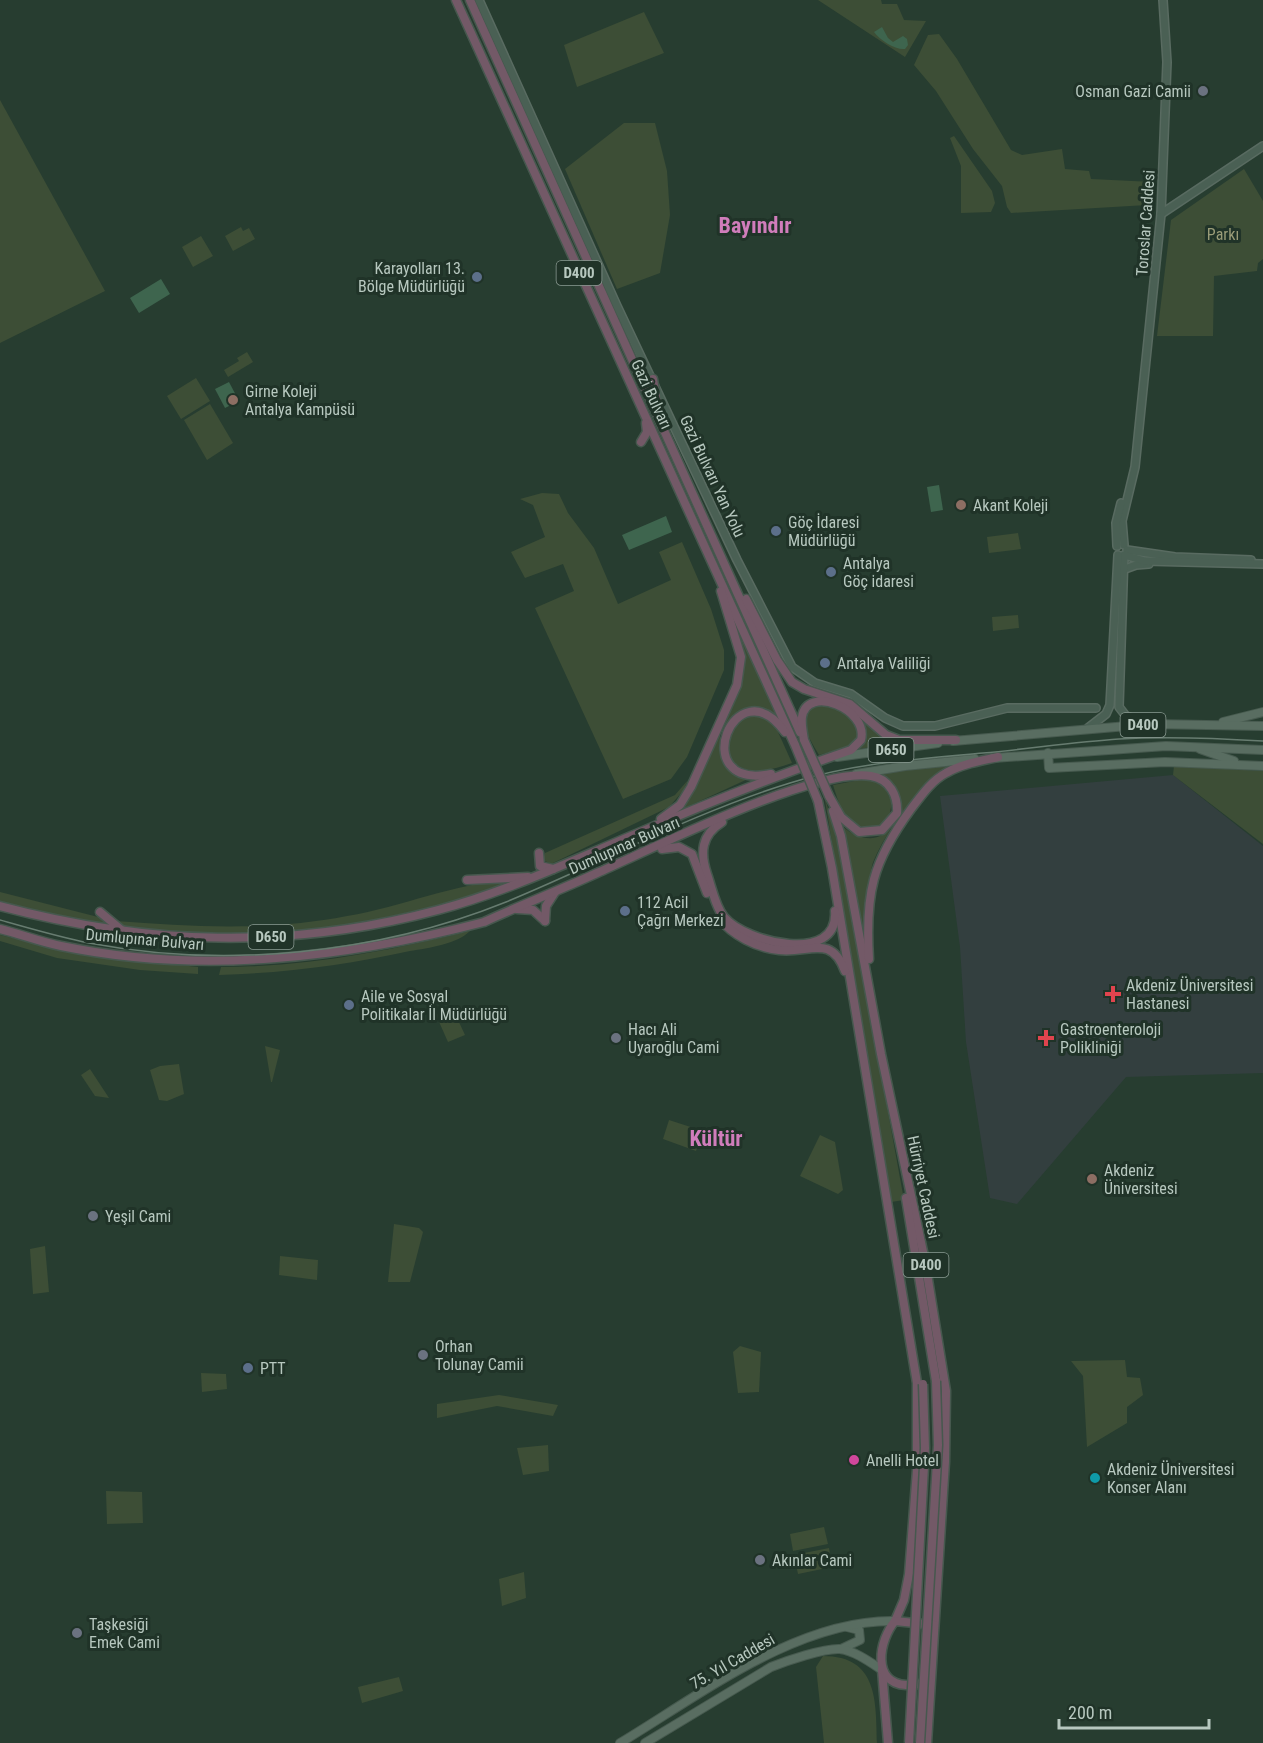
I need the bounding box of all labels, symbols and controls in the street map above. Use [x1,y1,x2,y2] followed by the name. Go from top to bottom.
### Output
[1075,82,1191,101] place label: Osman Gazi Camii
[1196,84,1210,98] marker: Osman Gazi Camii
[1132,169,1159,277] street label: Toroslar Caddesi
[719,213,791,238] district label: Bayındır
[1207,225,1239,244] park label: Parkı
[358,259,465,296] place label: Karayolları 13. Bölge Müdürlüğü
[556,261,602,285] road number: D400
[470,270,484,284] marker: Karayolları 13. Bölge Müdürlüğü
[627,356,676,432] street label: Gazi Bulvarı
[245,382,355,419] place label: Girne Koleji Antalya Kampüsü
[226,393,240,407] marker: Girne Koleji Antalya Kampüsü
[676,412,749,540] street label: Gazi Bulvarı Yan Yolu
[973,496,1048,515] place label: Akant Koleji
[954,498,968,512] marker: Akant Koleji
[788,513,859,550] place label: Göç İdaresi Müdürlüğü
[769,524,783,538] marker: Göç İdaresi Müdürlüğü
[843,554,914,591] place label: Antalya Göç idaresi
[824,565,838,579] marker: Antalya Göç idaresi
[837,654,930,673] place label: Antalya Valiliği
[818,656,832,670] marker: Antalya Valiliği
[1120,713,1166,737] road number: D400
[868,738,914,762] road number: D650
[566,813,682,878] street label: Dumlupınar Bulvarı
[637,893,724,930] place label: 112 Acil Çağrı Merkezi
[618,904,632,918] marker: 112 Acil Çağrı Merkezi
[85,925,205,954] street label: Dumlupınar Bulvarı
[248,925,294,949] road number: D650
[1126,976,1254,1013] place label: Akdeniz Üniversitesi Hastanesi
[1104,985,1122,1003] marker: Akdeniz Üniversitesi Hastanesi
[361,987,507,1024] place label: Aile ve Sosyal Politikalar İl Müdürlüğü
[342,998,356,1012] marker: Aile ve Sosyal Politikalar İl Müdürlüğü
[628,1020,719,1057] place label: Hacı Ali Uyaroğlu Cami
[1060,1020,1161,1057] place label: Gastroenteroloji Polikliniği
[1037,1029,1055,1047] marker: Gastroenteroloji Polikliniği
[609,1031,623,1045] marker: Hacı Ali Uyaroğlu Cami
[689,1126,743,1151] district label: Kültür
[903,1134,944,1240] street label: Hürriyet Caddesi
[1104,1161,1178,1198] place label: Akdeniz Üniversitesi
[1085,1172,1099,1186] marker: Akdeniz Üniversitesi
[105,1207,171,1226] place label: Yeşil Cami
[86,1209,100,1223] marker: Yeşil Cami
[904,1253,948,1277] road number: D400
[435,1337,524,1374] place label: Orhan Tolunay Camii
[416,1348,430,1362] marker: Orhan Tolunay Camii
[260,1359,286,1378] place label: PTT
[241,1361,255,1375] marker: PTT
[866,1451,939,1470] place label: Anelli Hotel
[847,1453,861,1467] marker: Anelli Hotel
[1107,1460,1235,1497] place label: Akdeniz Üniversitesi Konser Alanı
[1088,1471,1102,1485] marker: Akdeniz Üniversitesi Konser Alanı
[772,1551,852,1570] place label: Akınlar Cami
[753,1553,767,1567] marker: Akınlar Cami
[89,1615,160,1652] place label: Taşkesiği Emek Cami
[70,1626,84,1640] marker: Taşkesiği Emek Cami
[687,1630,778,1693] street label: 75. Yıl Caddesi
[1059,1692,1209,1730] scale bar
[1068,1702,1112,1723] text: 200 m

